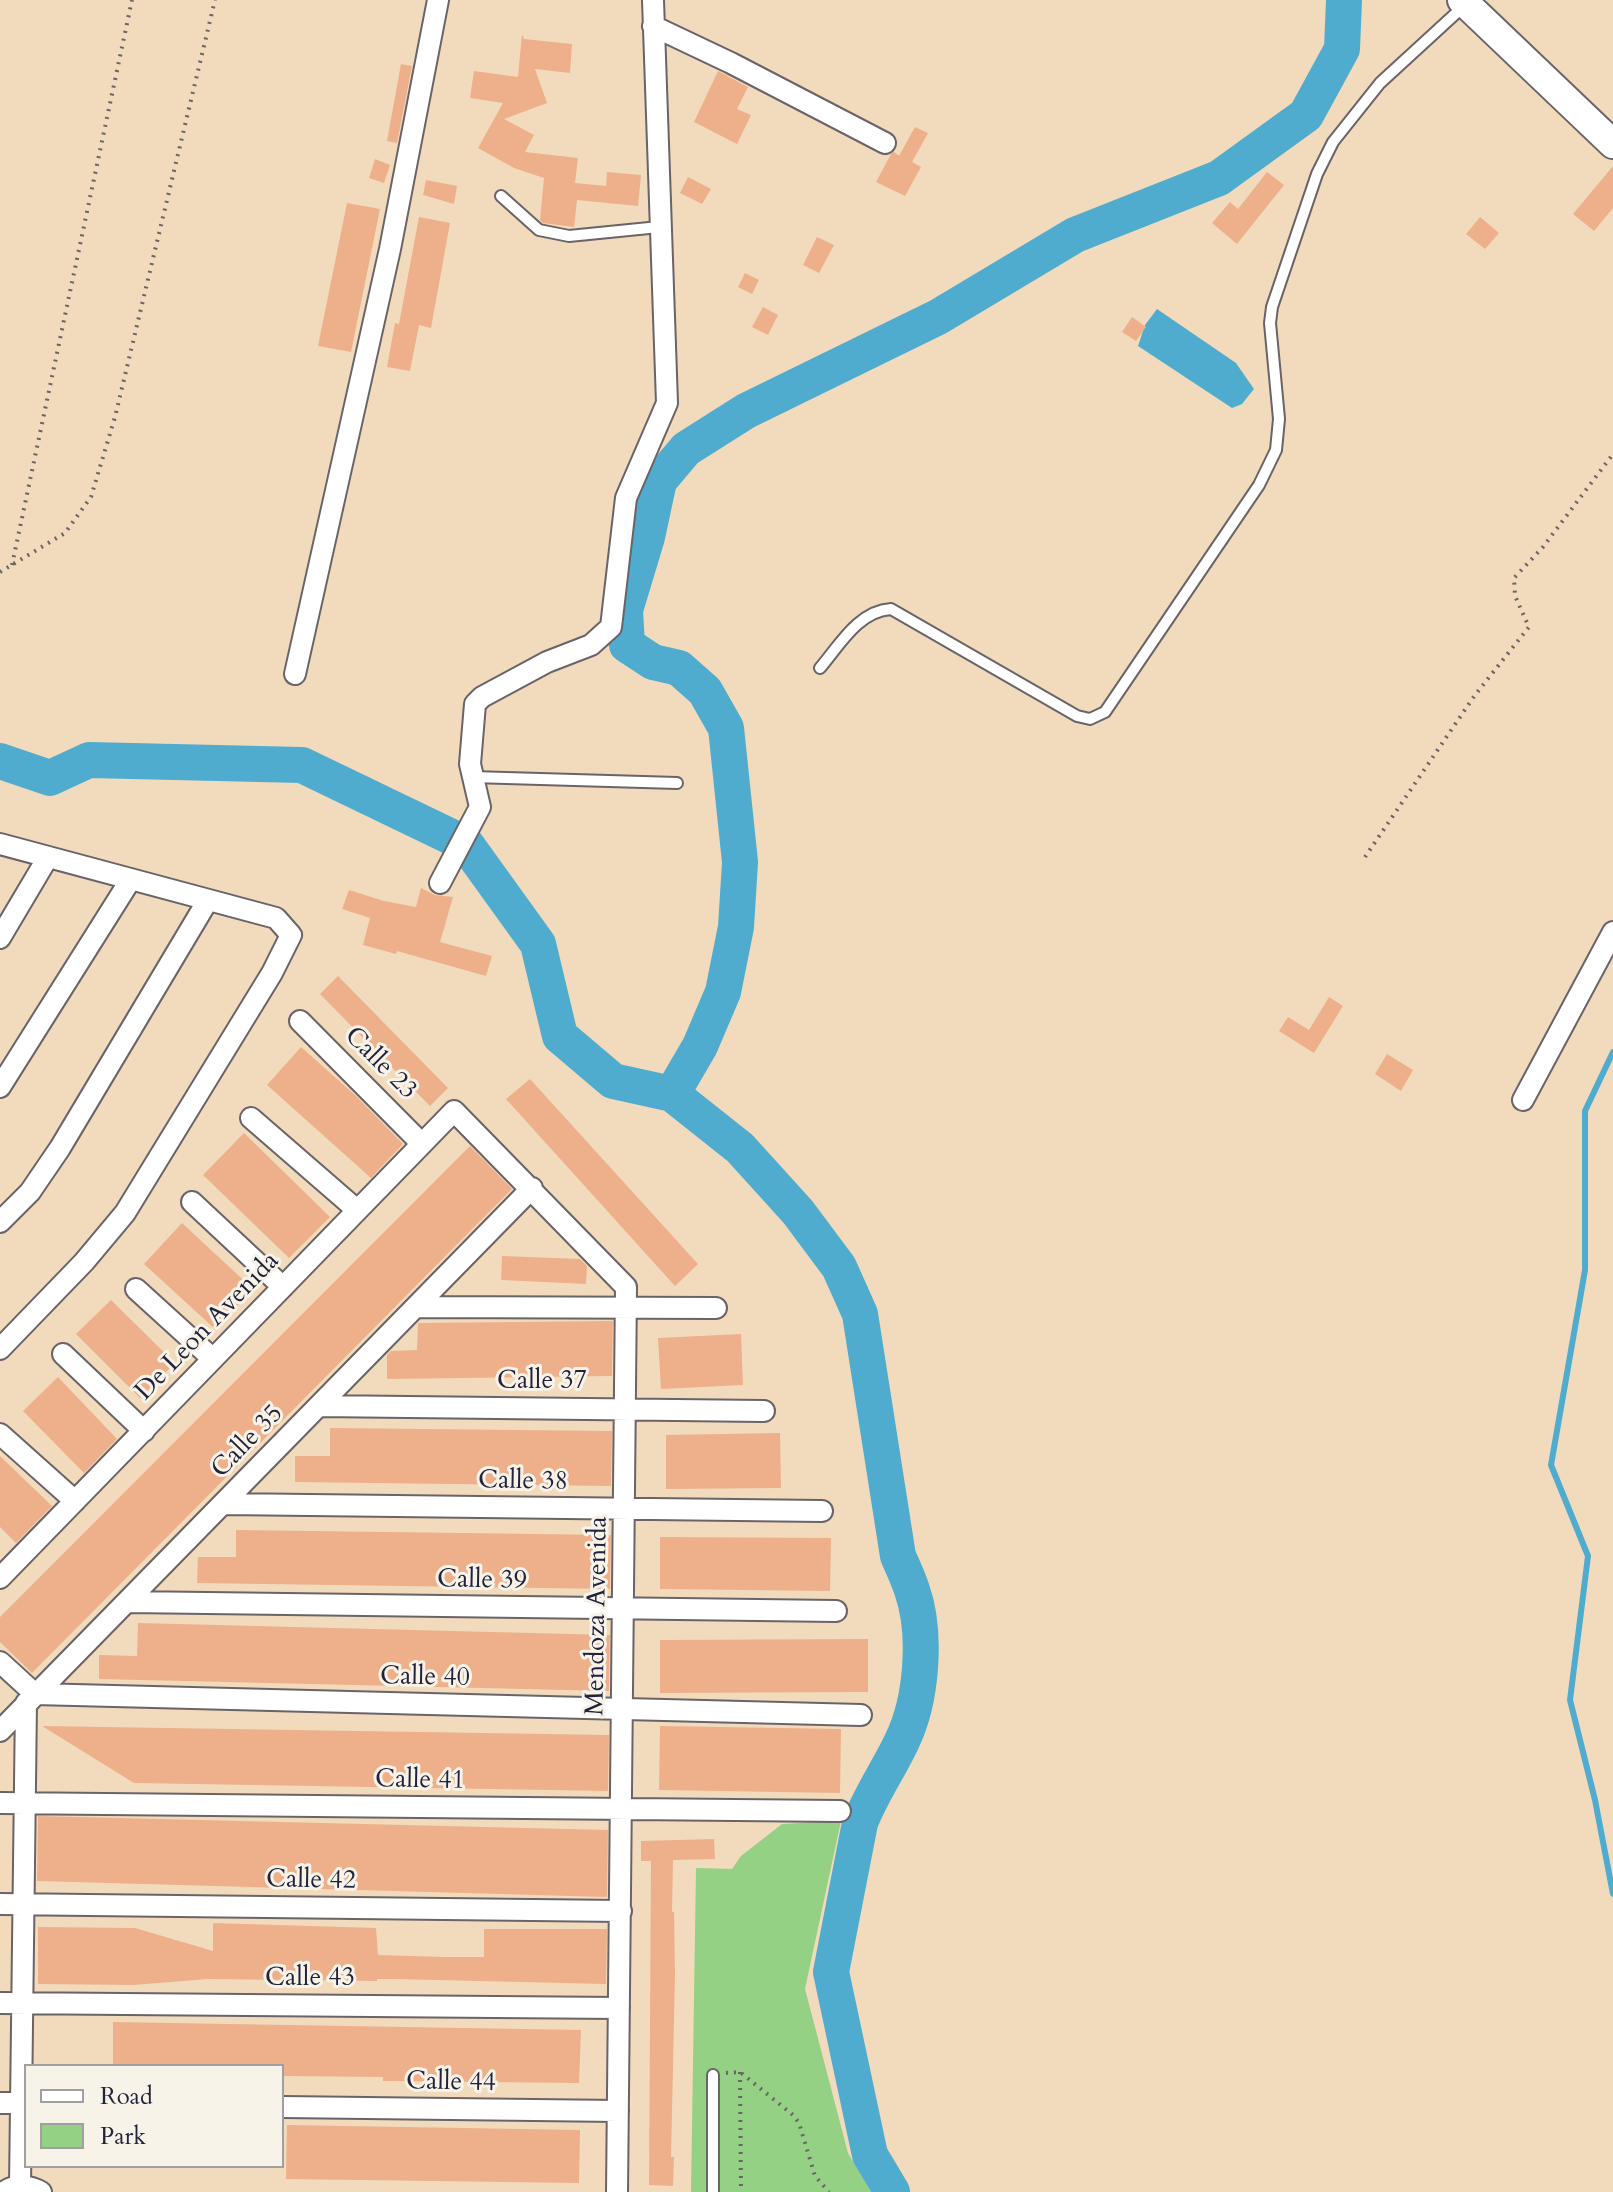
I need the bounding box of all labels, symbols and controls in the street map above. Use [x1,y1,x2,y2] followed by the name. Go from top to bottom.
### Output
[337,1021,423,1107] street label: Calle 23
[129,1246,287,1408] street label: De Leon Avenida
[497,1366,587,1398] street label: Calle 37
[206,1399,290,1485] street label: Calle 35
[478,1466,568,1498] street label: Calle 38
[581,1516,615,1716] street label: Mendoza Avenida
[437,1565,527,1597] street label: Calle 39
[380,1662,470,1694] street label: Calle 40
[375,1765,465,1797] street label: Calle 41
[266,1865,356,1897] street label: Calle 42
[265,1963,355,1995] street label: Calle 43
[24,2064,284,2168] legend
[406,2067,496,2099] street label: Calle 44
[100,2080,153,2113] text: Road
[100,2120,146,2153] text: Park

